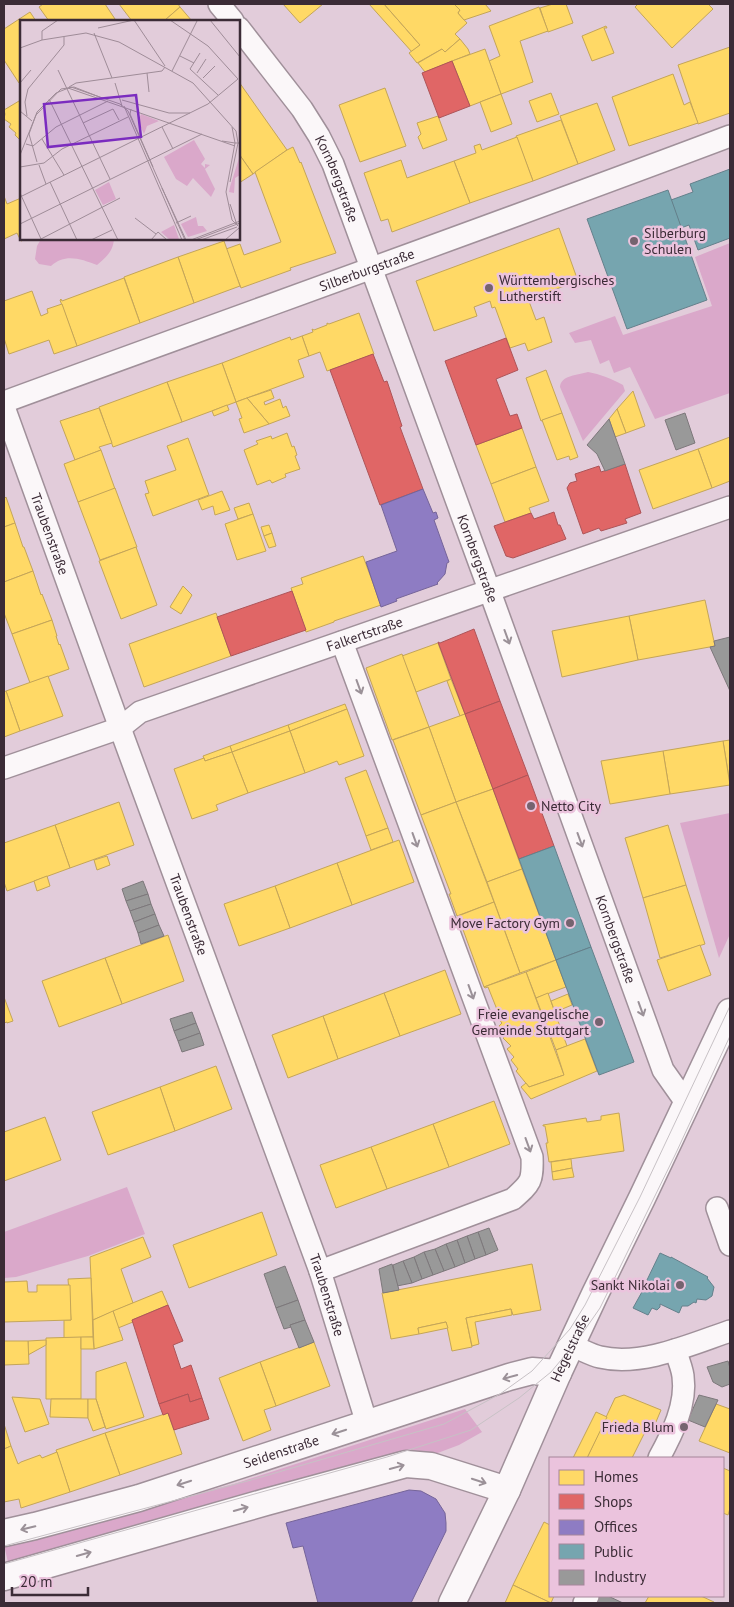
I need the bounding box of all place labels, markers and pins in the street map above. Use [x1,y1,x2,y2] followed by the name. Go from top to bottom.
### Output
[644,224,706,258] place label: Silberburg Schulen
[628,235,640,247] marker: Silberburg Schulen
[499,271,614,305] place label: Württembergisches Lutherstift
[483,282,495,294] marker: Württembergisches Lutherstift
[541,797,602,815] place label: Netto City
[525,800,537,812] marker: Netto City
[451,914,560,932] place label: Move Factory Gym
[564,917,576,929] marker: Move Factory Gym
[472,1005,589,1039] place label: Freie evangelische Gemeinde Stuttgart
[593,1016,605,1028] marker: Freie evangelische Gemeinde Stuttgart
[591,1276,670,1294] place label: Sankt Nikolai
[674,1279,686,1291] marker: Sankt Nikolai
[602,1418,674,1436] place label: Frieda Blum
[678,1421,690,1433] marker: Frieda Blum

